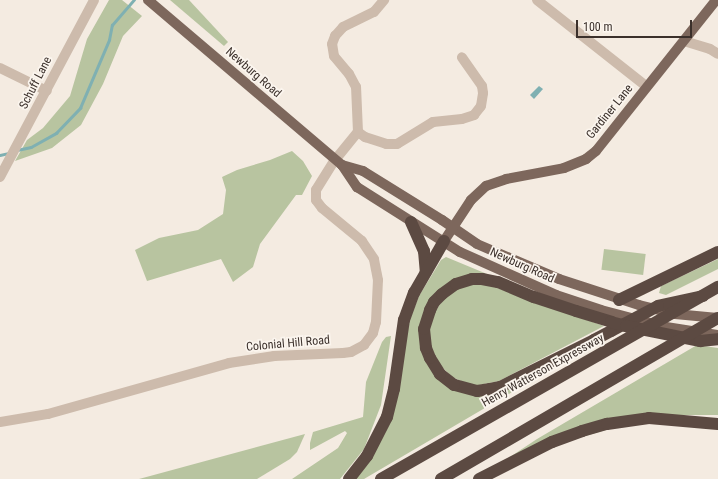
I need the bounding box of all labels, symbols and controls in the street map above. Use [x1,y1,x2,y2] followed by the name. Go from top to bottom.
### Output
[578,12,694,38] scale bar
[583,20,613,34] text: 100 m
[222,45,284,101] street label: Newburg Road
[17,55,55,111] street label: Schuff Lane
[584,82,636,142] street label: Gardiner Lane
[488,245,556,287] street label: Newburg Road
[479,331,607,411] street label: Henry Watterson Expressway
[246,333,330,355] street label: Colonial Hill Road

